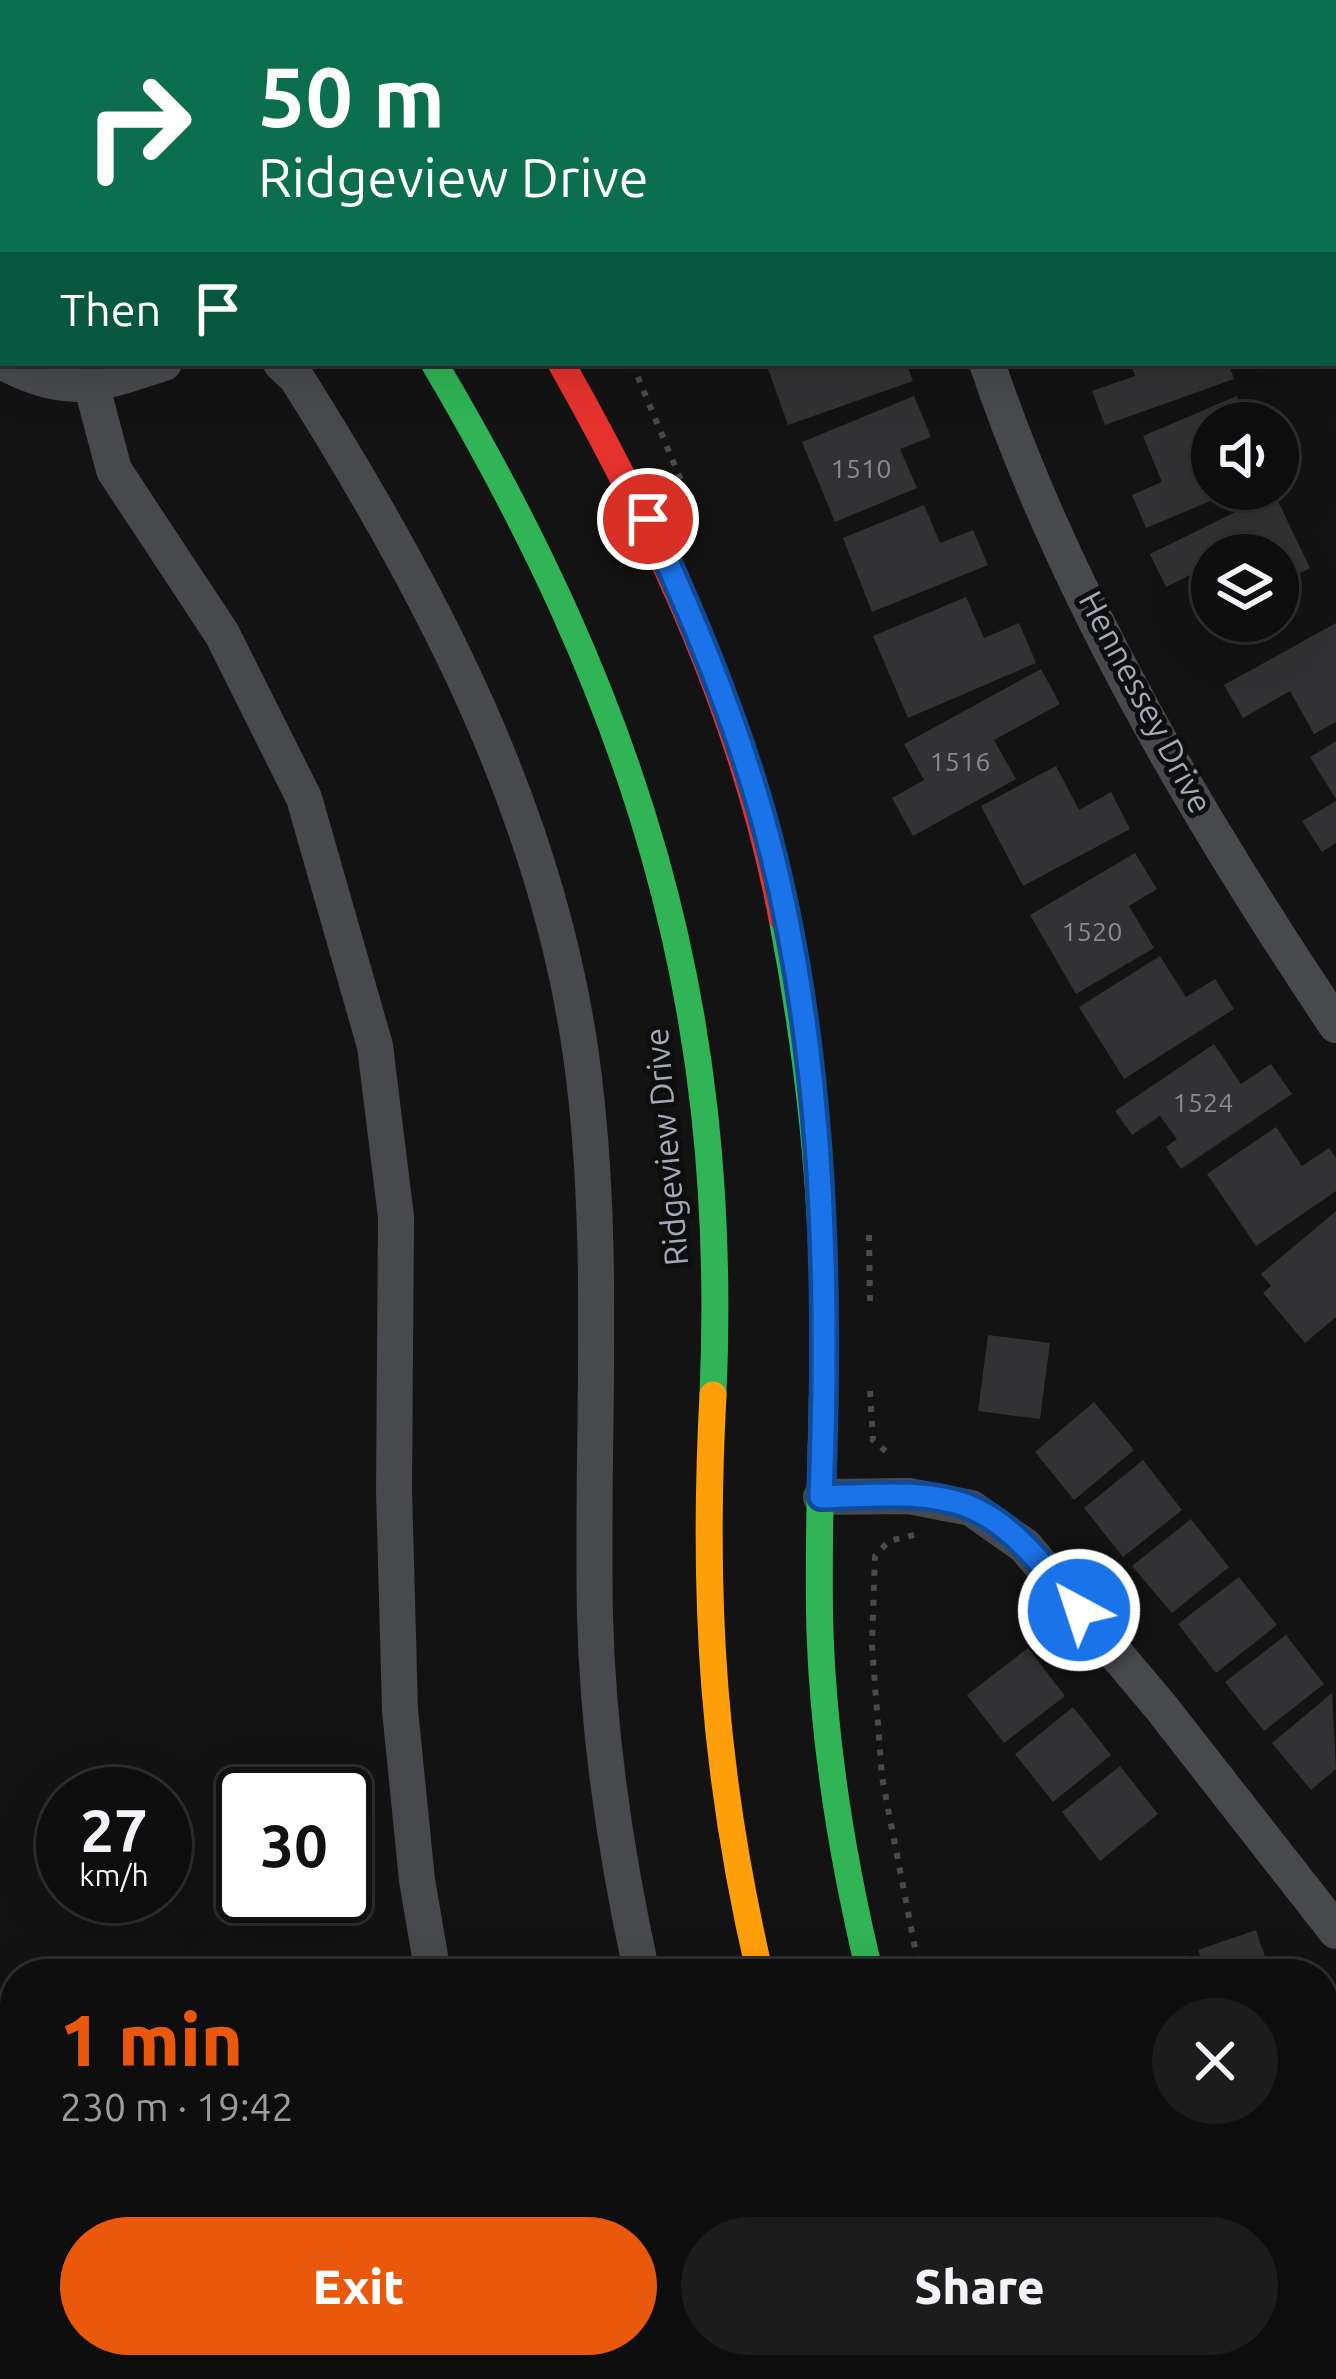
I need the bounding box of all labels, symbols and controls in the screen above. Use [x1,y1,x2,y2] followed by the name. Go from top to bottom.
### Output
[60,48,216,204] icon: right
[258,49,445,143] text: 50 m
[258,147,648,207] text: Ridgeview Drive
[185,276,251,342] icon: arrive
[60,284,161,335] text: Then
[1191,402,1299,642] map controls
[1191,402,1299,510] button: sound
[831,453,891,483] house number: 1510
[597,468,699,570] pin
[615,486,681,552] icon: arrive
[1191,534,1299,642] button: layers
[1072,585,1220,819] street label: Hennessey Drive
[930,746,990,776] house number: 1516
[1062,916,1122,946] house number: 1520
[637,1027,694,1268] street label: Ridgeview Drive
[1173,1087,1233,1117] house number: 1524
[1016,1547,1142,1673] position arrow
[216,1767,372,1923] speed limit sign: 30
[80,1796,148,1863] text: 27
[79,1858,149,1892] text: km/h
[1152,1998,1278,2124] button: close
[60,1999,243,2080] text: 1 min
[60,2085,294,2128] text: 230 m · 19:42
[60,2217,657,2355] button: Exit
[681,2217,1278,2355] button: Share

